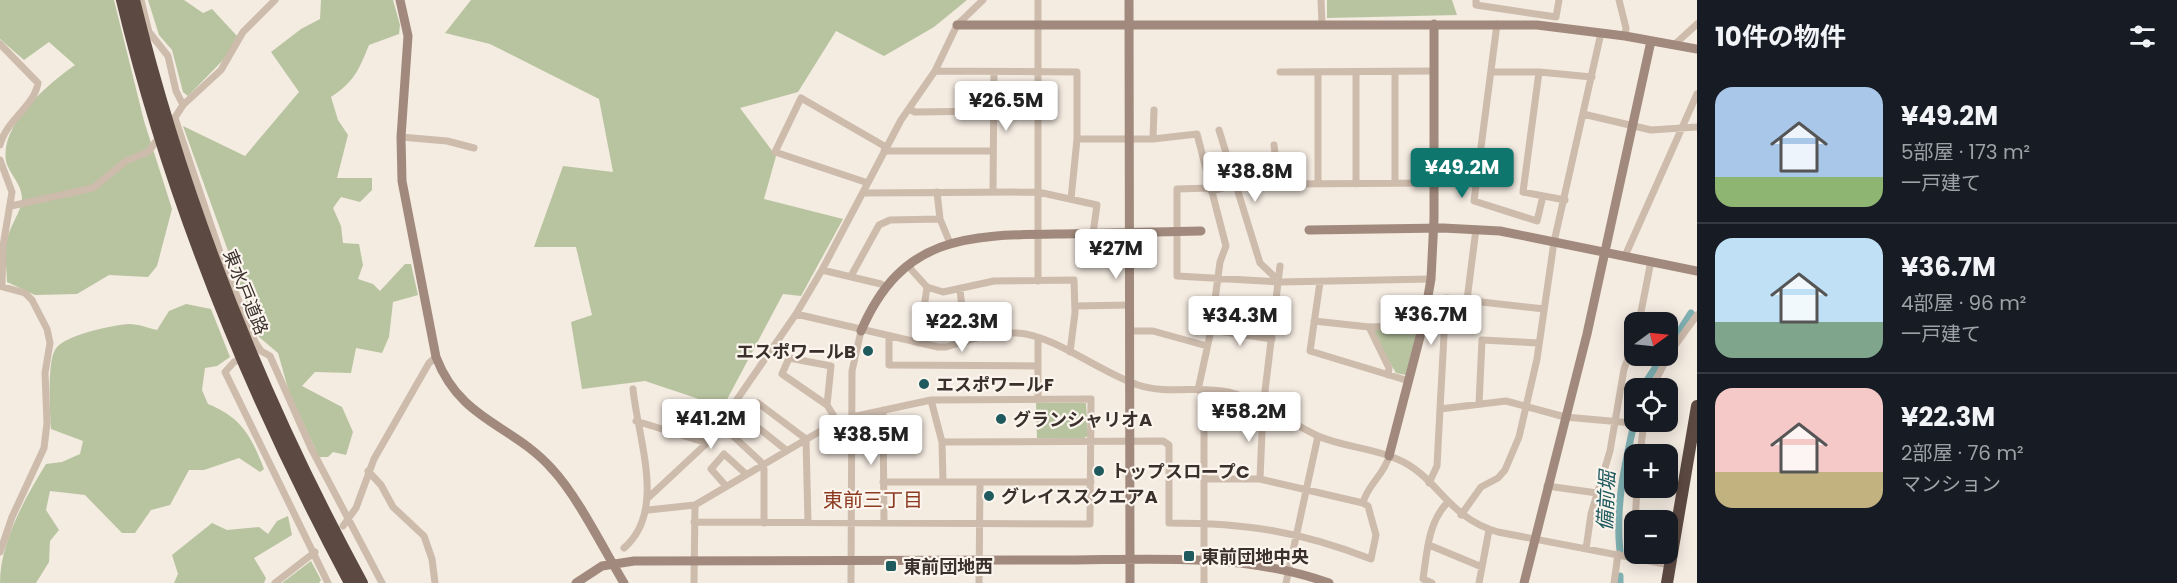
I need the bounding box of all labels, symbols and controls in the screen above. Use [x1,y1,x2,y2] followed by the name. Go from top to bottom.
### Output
[1715,19,1846,55] text: 10件の物件
[2126,20,2159,53] icon: filters
[957,81,1055,132] pin: ¥26.5M
[969,86,1043,114] text: ¥26.5M
[1901,98,1998,134] text: ¥49.2M
[1763,111,1835,183] icon: home
[1901,138,2030,166] text: 5部屋 · 173 m²
[1413,148,1511,199] pin: ¥49.2M
[1206,152,1304,203] pin: ¥38.8M
[1425,153,1499,181] text: ¥49.2M
[1217,157,1293,185] text: ¥38.8M
[1901,169,1981,197] text: 一戸建て
[1080,229,1152,280] pin: ¥27M
[1089,234,1143,262] text: ¥27M
[218,246,274,338] street label: 東水戸道路
[1901,249,1996,285] text: ¥36.7M
[1763,262,1835,334] icon: home
[1901,289,2026,317] text: 4部屋 · 96 m²
[1382,295,1480,346] pin: ¥36.7M
[1191,296,1289,347] pin: ¥34.3M
[1395,300,1467,328] text: ¥36.7M
[1202,301,1278,329] text: ¥34.3M
[913,302,1011,353] pin: ¥22.3M
[926,307,998,335] text: ¥22.3M
[1624,312,1678,366] north arrow
[1624,312,1678,564] map controls
[1901,320,1981,348] text: 一戸建て
[736,339,856,364] place label: エスポワールB
[861,344,875,358] marker: エスポワールB
[936,372,1054,397] place label: エスポワールF
[917,377,931,391] marker: エスポワールF
[1624,378,1678,432] button: locate
[1200,392,1298,443] pin: ¥58.2M
[1212,397,1286,425] text: ¥58.2M
[662,399,760,450] pin: ¥41.2M
[1901,399,1995,435] text: ¥22.3M
[676,404,746,432] text: ¥41.2M
[1013,407,1152,432] place label: グランシャリオA
[994,412,1008,426] marker: グランシャリオA
[1763,412,1835,484] icon: home
[822,415,920,466] pin: ¥38.5M
[833,420,909,448] text: ¥38.5M
[1901,439,2024,467] text: 2部屋 · 76 m²
[1624,444,1678,498] button: +
[1111,459,1250,484] place label: トップスロープC
[1092,464,1106,478] marker: トップスロープC
[1590,467,1622,532] water label: 備前堀
[1901,470,2001,498] text: マンション
[1001,484,1158,509] place label: グレイススクエアA
[823,486,923,514] district label: 東前三丁目
[982,489,996,503] marker: グレイススクエアA
[1624,510,1678,564] button: −
[1201,544,1309,569] place label: 東前団地中央
[1182,549,1196,563] marker: 東前団地中央
[903,554,993,579] place label: 東前団地西
[884,559,898,573] marker: 東前団地西

